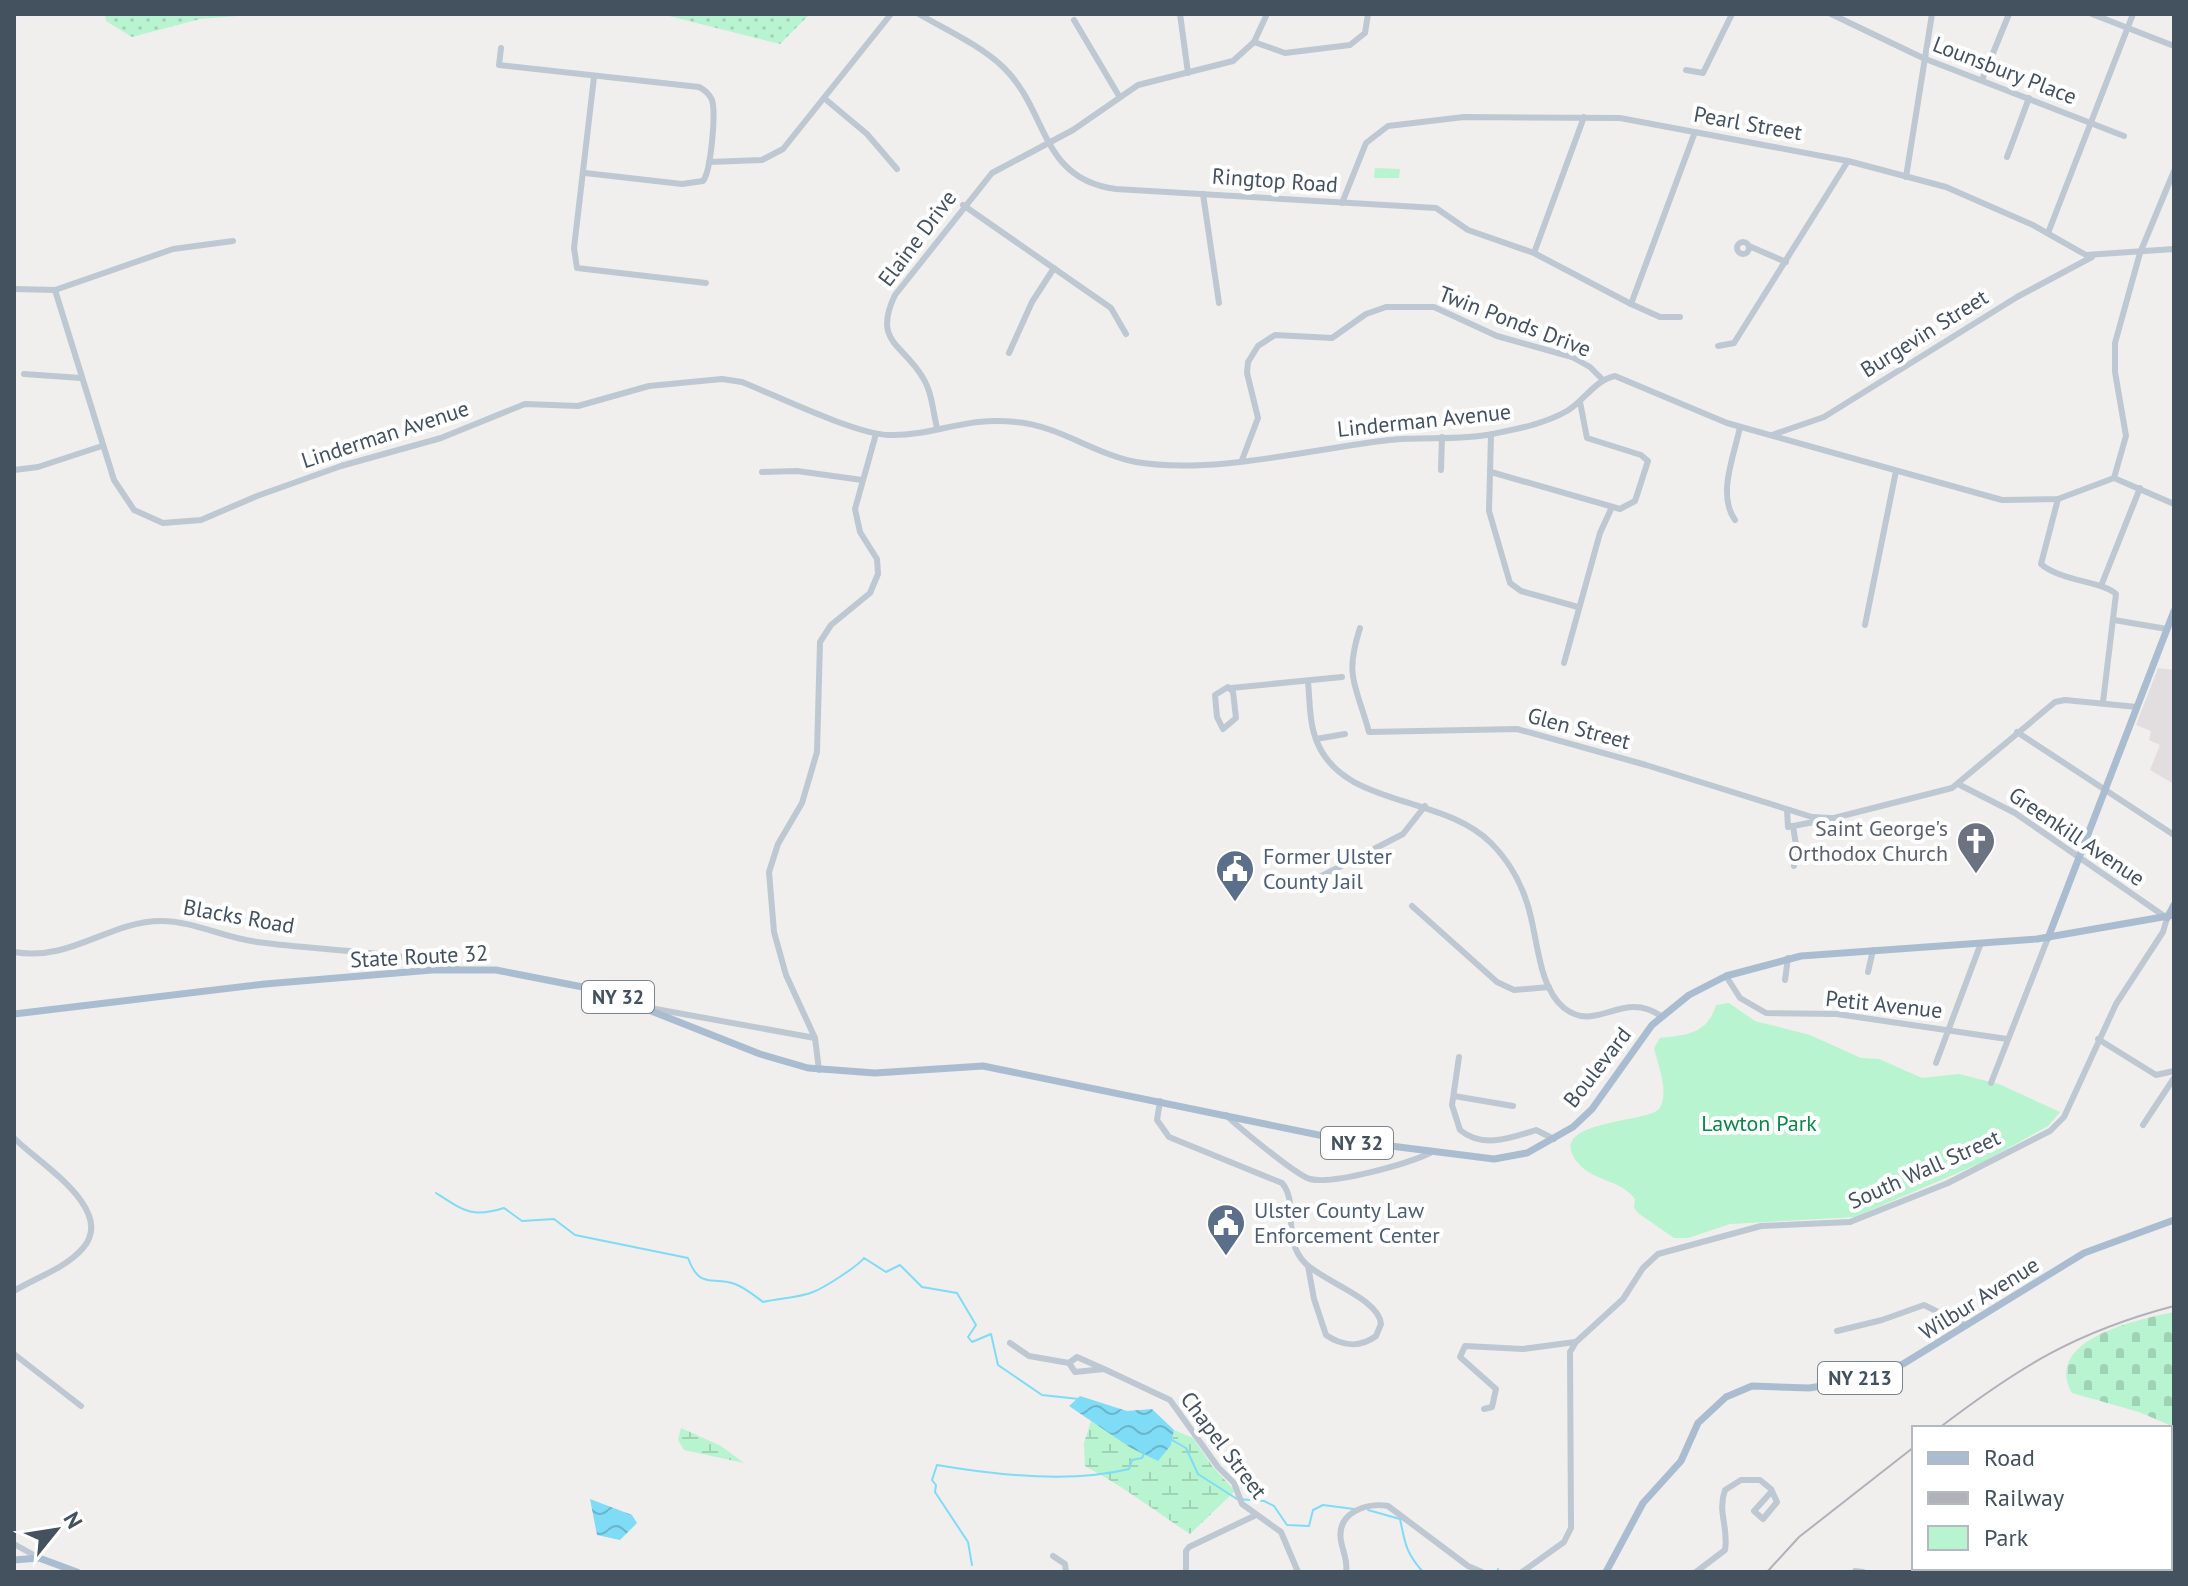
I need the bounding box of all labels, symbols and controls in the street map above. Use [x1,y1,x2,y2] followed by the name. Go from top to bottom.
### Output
[1929,30,2081,110] street label: Lounsbury Place
[1692,100,1805,146] street label: Pearl Street
[1211,162,1339,198] street label: Ringtop Road
[872,184,962,292] street label: Elaine Drive
[1435,279,1595,363] street label: Twin Ponds Drive
[1855,282,1993,383] street label: Burgevin Street
[298,394,472,474] street label: Linderman Avenue
[1336,397,1512,443] street label: Linderman Avenue
[1525,701,1634,755] street label: Glen Street
[2004,780,2150,892] street label: Greenkill Avenue
[1788,814,1948,867] place label: Saint George's Orthodox Church
[1955,820,1997,875] church icon: Saint George's Orthodox Church
[1263,842,1392,895] place label: Former Ulster County Jail
[1214,848,1256,903] public building icon: Former Ulster County Jail
[181,892,297,940] street label: Blacks Road
[349,938,489,974] street label: State Route 32
[582,981,654,1013] road number: NY 32
[1824,984,1944,1024] street label: Petit Avenue
[1557,1021,1637,1113] street label: Boulevard
[1701,1109,1817,1137] park label: Lawton Park
[1844,1123,2005,1215] street label: South Wall Street
[1321,1127,1393,1159] road number: NY 32
[1254,1196,1440,1249] place label: Ulster County Law Enforcement Center
[1205,1202,1247,1257] public building icon: Ulster County Law Enforcement Center
[1914,1250,2044,1346] street label: Wilbur Avenue
[1818,1362,1902,1394] road number: NY 213
[1175,1386,1274,1505] street label: Chapel Street
[1912,1426,2172,1570] legend
[1984,1442,2035,1473] text: Road
[1984,1482,2064,1513] text: Railway
[16,1490,96,1570] north arrow
[58,1507,89,1533] text: N
[1984,1522,2029,1553] text: Park

